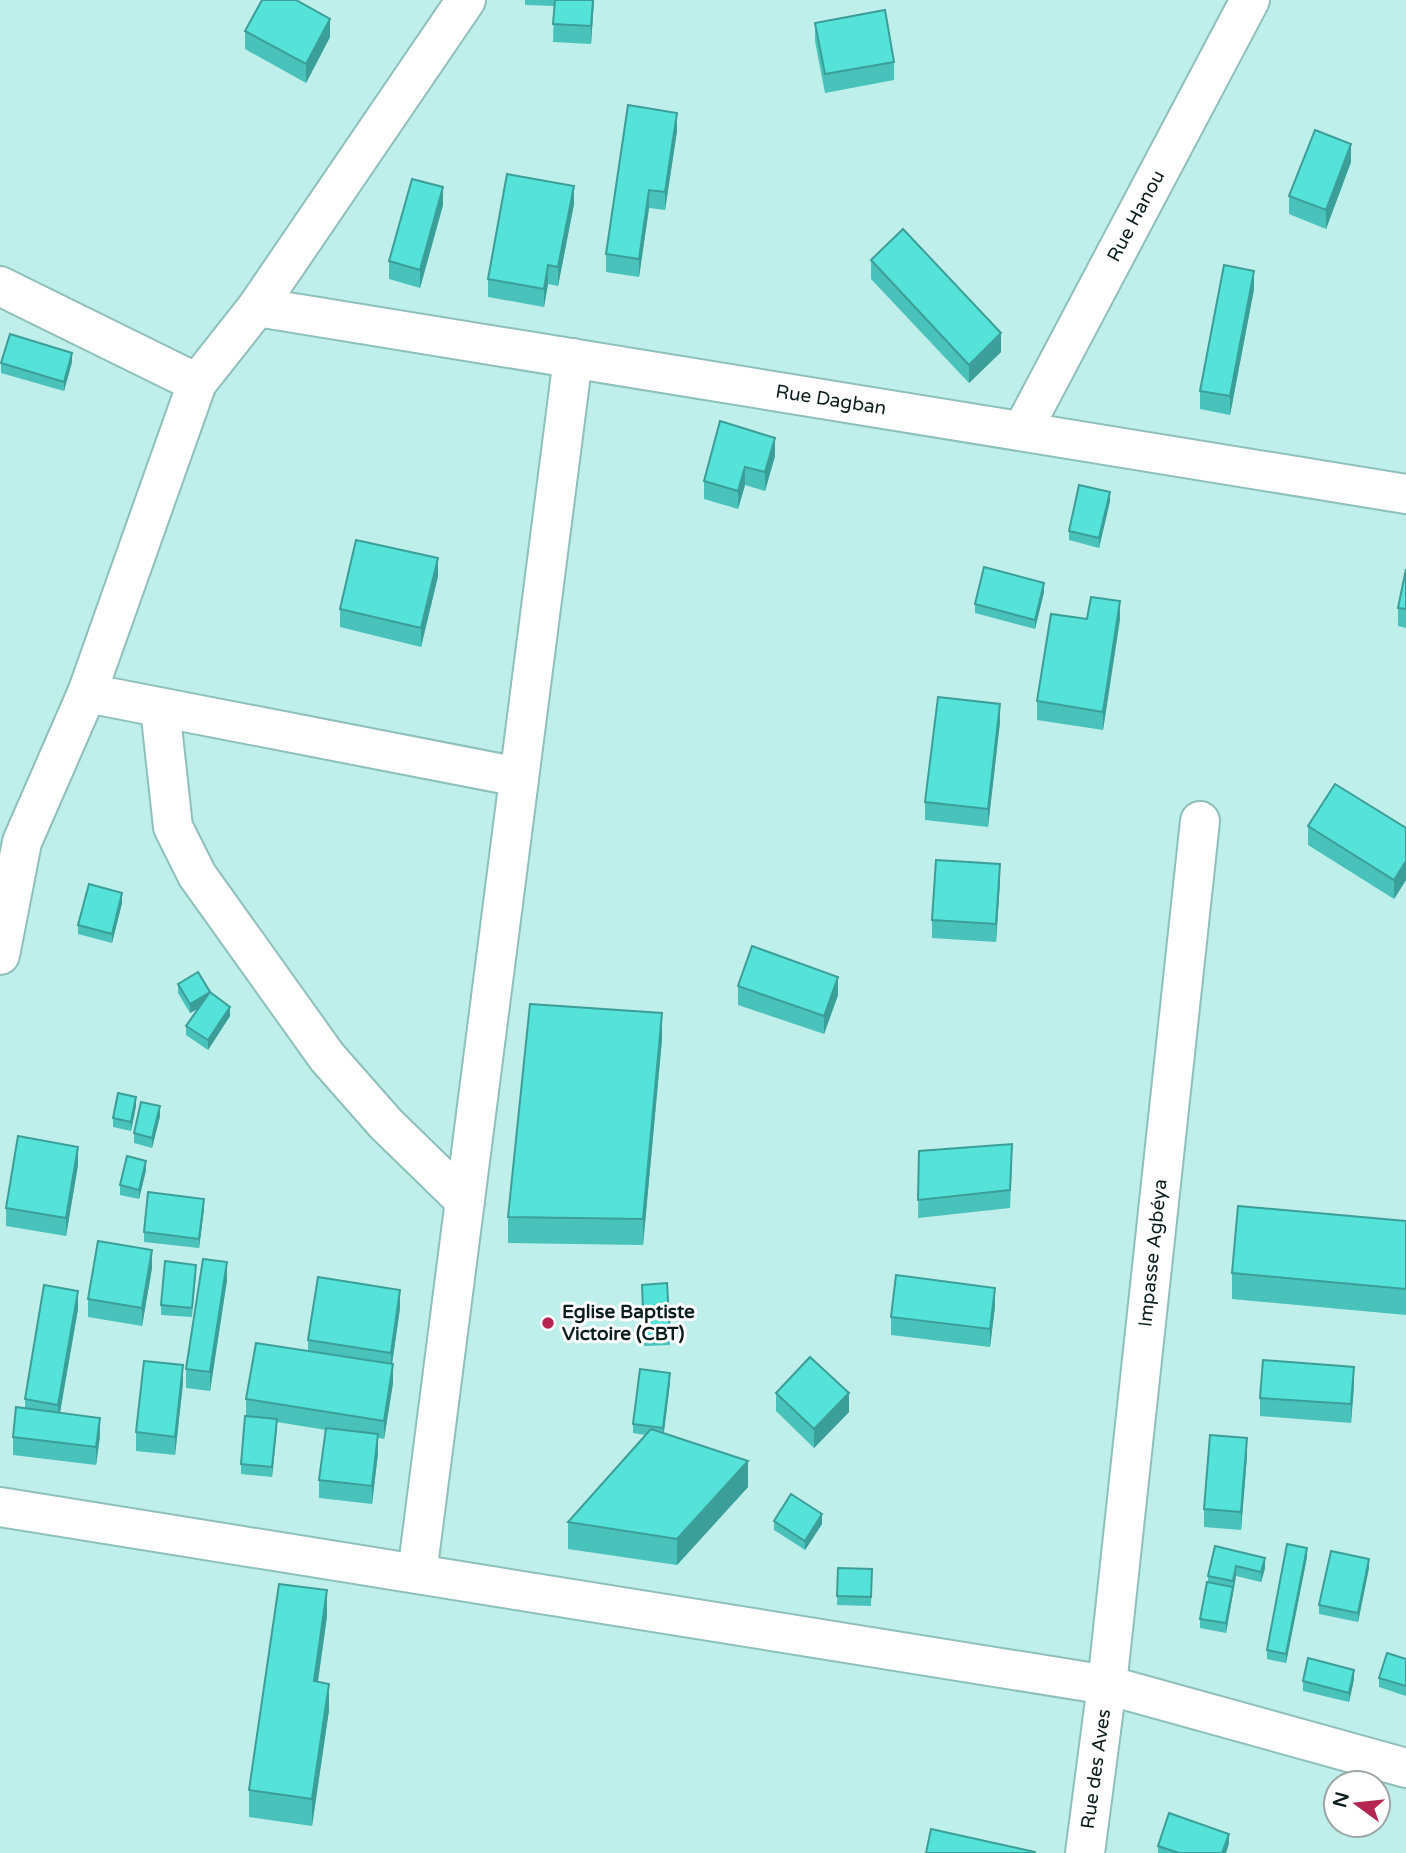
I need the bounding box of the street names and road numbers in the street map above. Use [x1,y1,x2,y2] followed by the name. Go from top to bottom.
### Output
[1103,166,1169,266] street label: Rue Hanou
[774,380,888,420] street label: Rue Dagban
[1134,1178,1172,1328] street label: Impasse Agbéya
[1077,1708,1115,1830] street label: Rue des Aves

